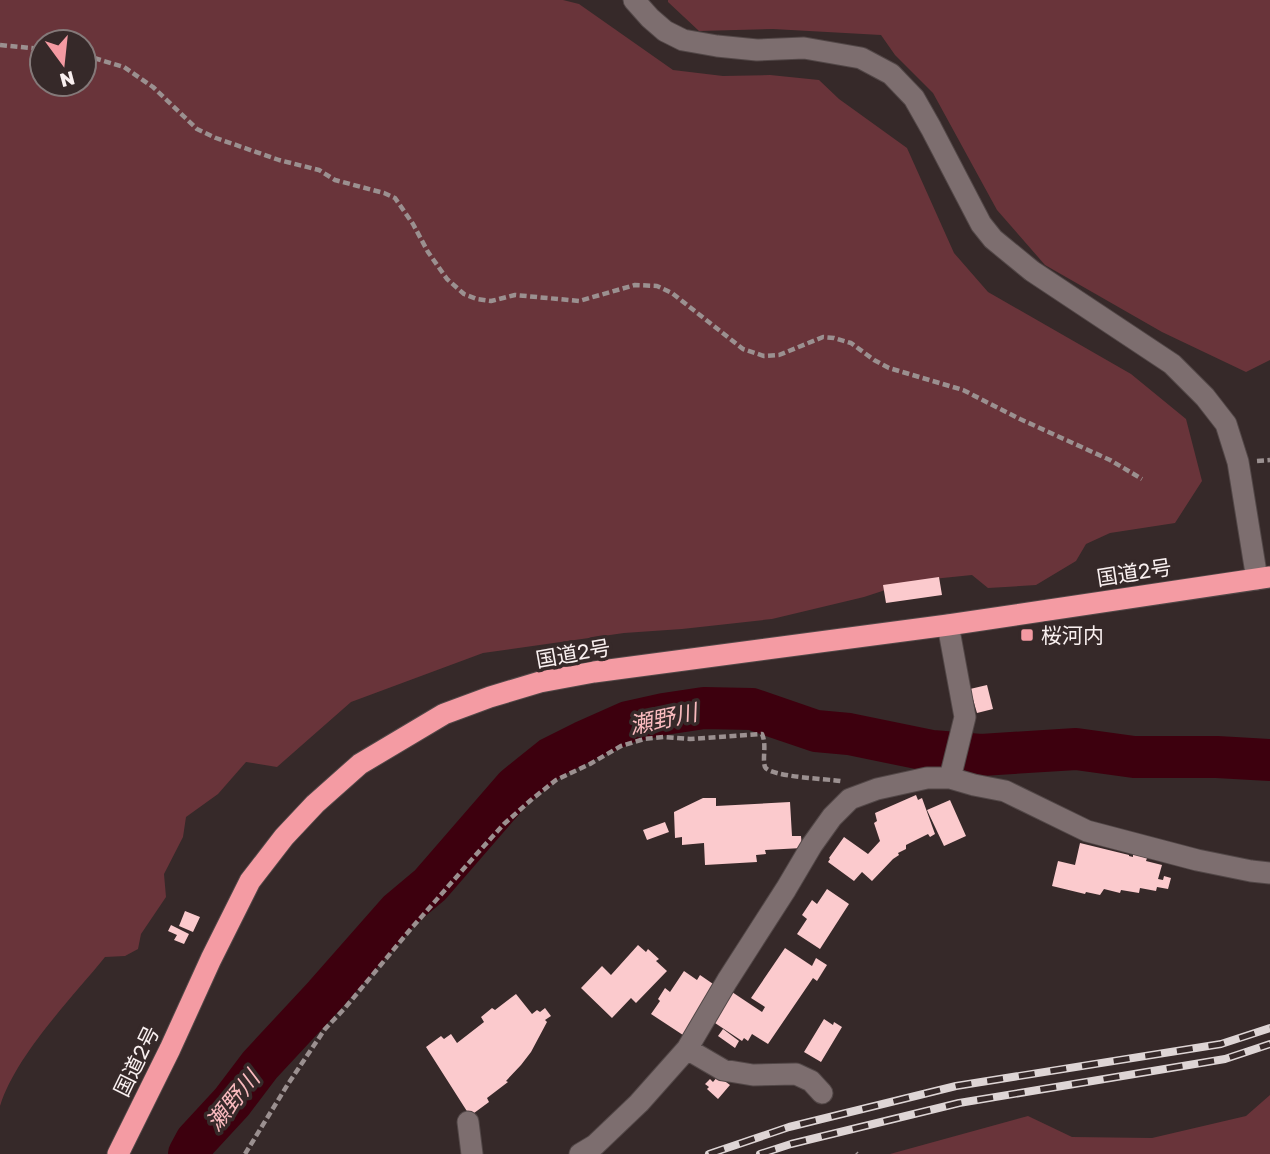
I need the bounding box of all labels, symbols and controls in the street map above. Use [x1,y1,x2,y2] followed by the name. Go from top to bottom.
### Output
[28,28,98,98] north arrow
[58,67,77,93] text: N
[1095,553,1173,591] street label: 国道2号
[1041,622,1104,648] place label: 桜河内
[1019,627,1035,643] marker: 桜河内
[534,634,612,672] street label: 国道2号
[626,697,703,739] water label: 瀬野川
[108,1022,164,1100] street label: 国道2号
[199,1062,266,1136] water label: 瀬野川

